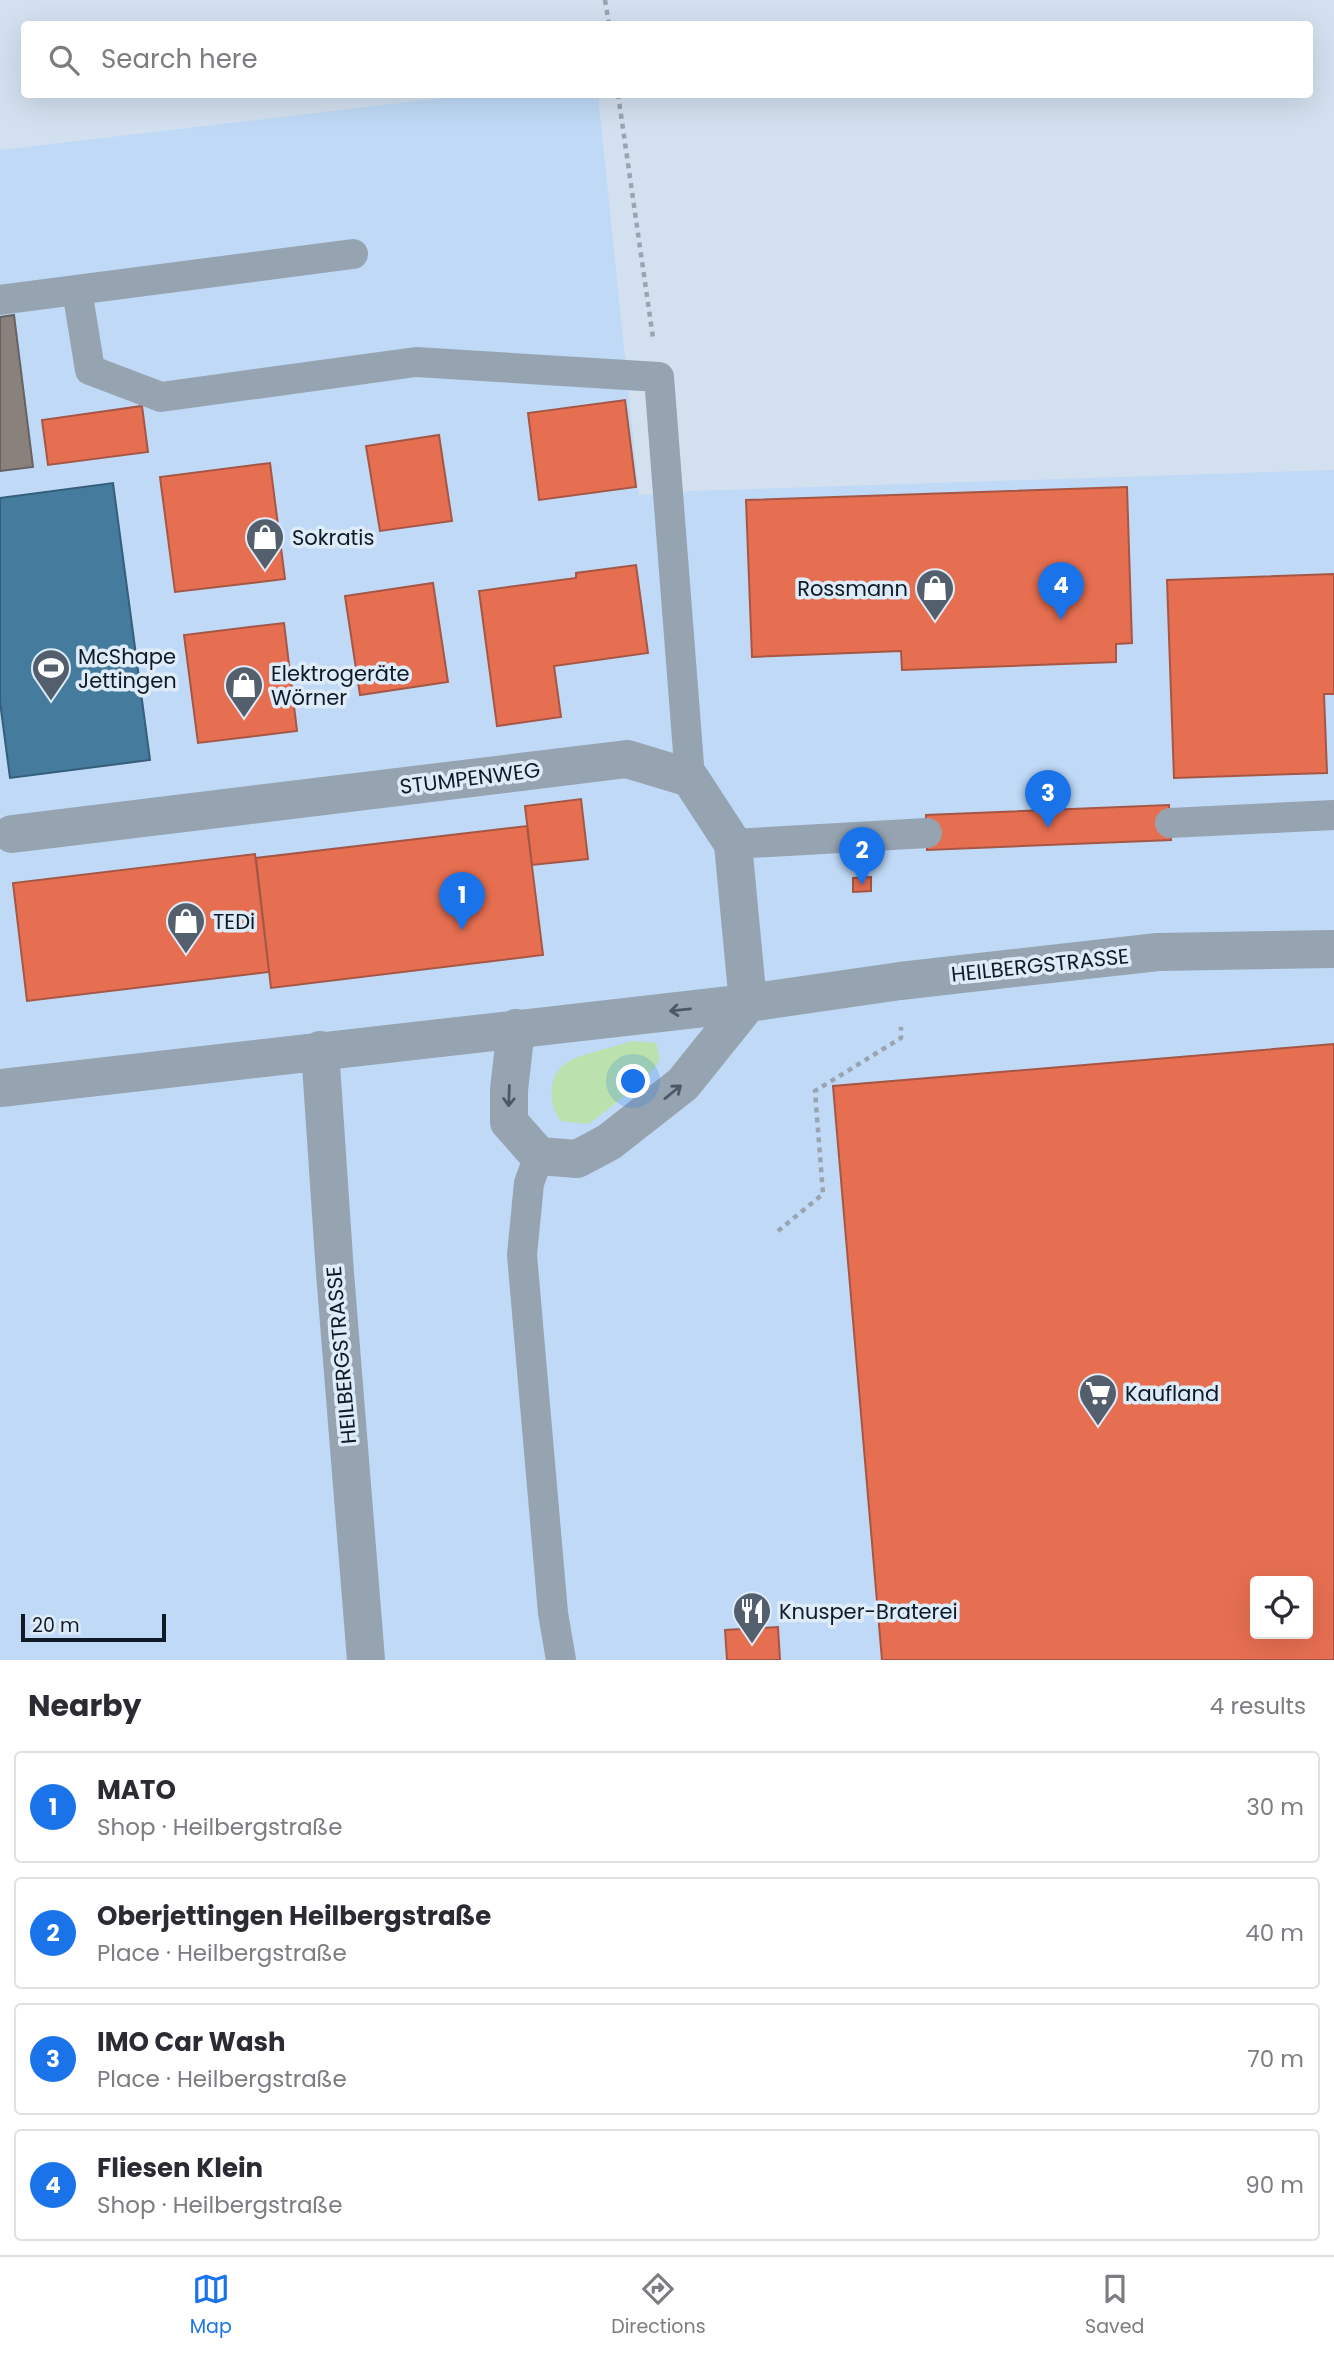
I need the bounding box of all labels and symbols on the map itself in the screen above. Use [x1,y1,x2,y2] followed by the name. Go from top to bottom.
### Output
[244,516,286,571] shop icon: Sokratis
[292,523,374,552] place label: Sokratis
[1038,562,1084,620] pin: 4
[914,567,956,622] shop icon: Rossmann
[797,574,908,603] place label: Rossmann
[78,642,177,695] place label: McShape Jettingen
[30,647,72,702] sports icon: McShape Jettingen
[271,659,410,712] place label: Elektrogeräte Wörner
[223,664,265,719] shop icon: Elektrogeräte Wörner
[398,755,542,801] street label: STUMPENWEG
[1025,770,1071,828] pin: 3
[839,827,885,885] pin: 2
[439,872,485,930] pin: 1
[165,900,207,955] shop icon: TEDi
[213,907,255,936] place label: TEDi
[950,941,1130,989] street label: HEILBERGSTRASSE
[669,1004,692,1017] one-way arrow
[616,1064,650,1098] your location
[503,1084,516,1107] one-way arrow
[663,1084,681,1099] one-way arrow
[319,1265,363,1445] street label: HEILBERGSTRASSE
[1077,1372,1119,1427] supermarket icon: Kaufland
[1125,1379,1219,1408] place label: Kaufland
[731,1590,773,1645] restaurant icon: Knusper-Braterei
[779,1597,958,1626] place label: Knusper-Braterei
[21,1611,166,1643] scale bar

